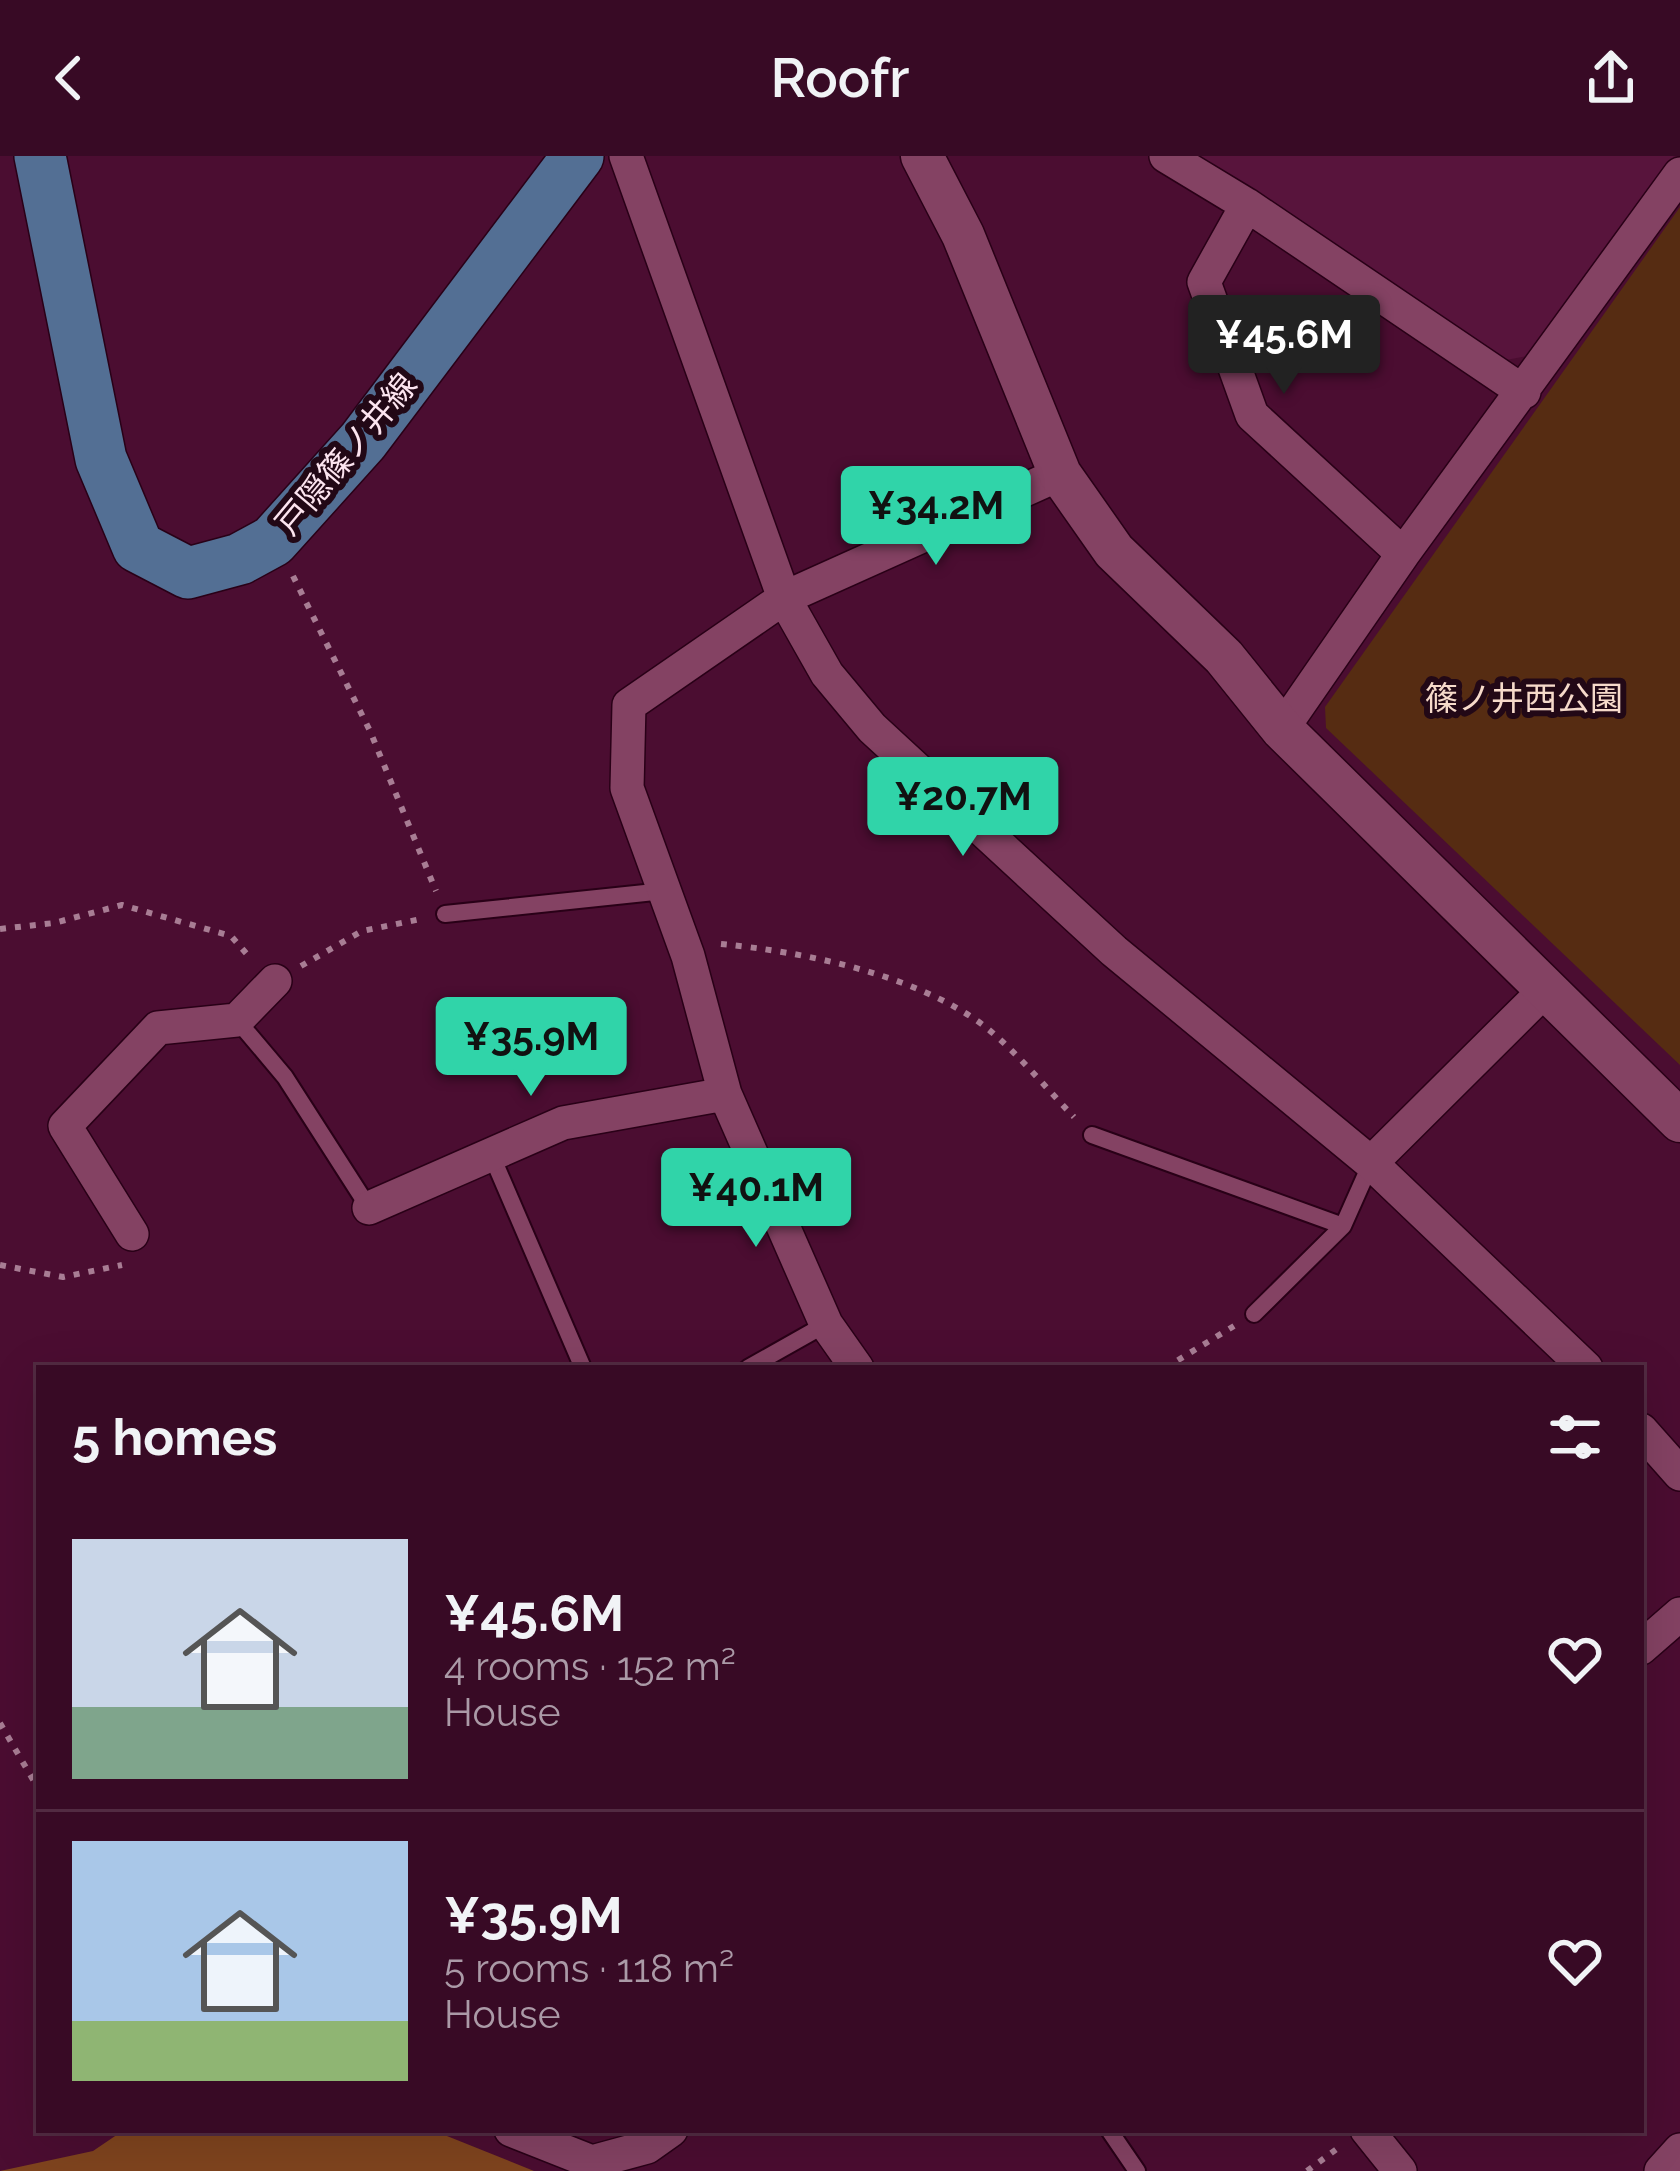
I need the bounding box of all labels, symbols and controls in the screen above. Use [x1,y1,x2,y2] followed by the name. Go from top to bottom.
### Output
[36,45,102,111] icon: back
[1578,45,1644,111] icon: share
[771,46,909,110] text: Roofr
[1186,295,1382,397] pin: ¥45.6M
[1215,311,1353,357] text: ¥45.6M
[267,366,425,542] street label: 戸隠篠ノ井線
[838,466,1034,568] pin: ¥34.2M
[868,482,1004,528] text: ¥34.2M
[1425,679,1623,718] park label: 篠ノ井西公園
[865,757,1061,859] pin: ¥20.7M
[894,773,1032,819] text: ¥20.7M
[433,997,629,1099] pin: ¥35.9M
[463,1013,599,1059] text: ¥35.9M
[658,1148,854,1250] pin: ¥40.1M
[688,1164,824,1210] text: ¥40.1M
[1542,1404,1608,1470] icon: filters
[72,1407,277,1467] text: 5 homes
[444,1583,624,1643] text: ¥45.6M
[168,1587,312,1731] icon: home
[1542,1626,1608,1692] icon: heart
[444,1643,736,1689] text: 4 rooms · 152 m²
[444,1689,561,1735] text: House
[444,1885,623,1945] text: ¥35.9M
[168,1889,312,2033] icon: home
[1542,1928,1608,1994] icon: heart
[444,1945,734,1991] text: 5 rooms · 118 m²
[444,1991,561,2037] text: House

